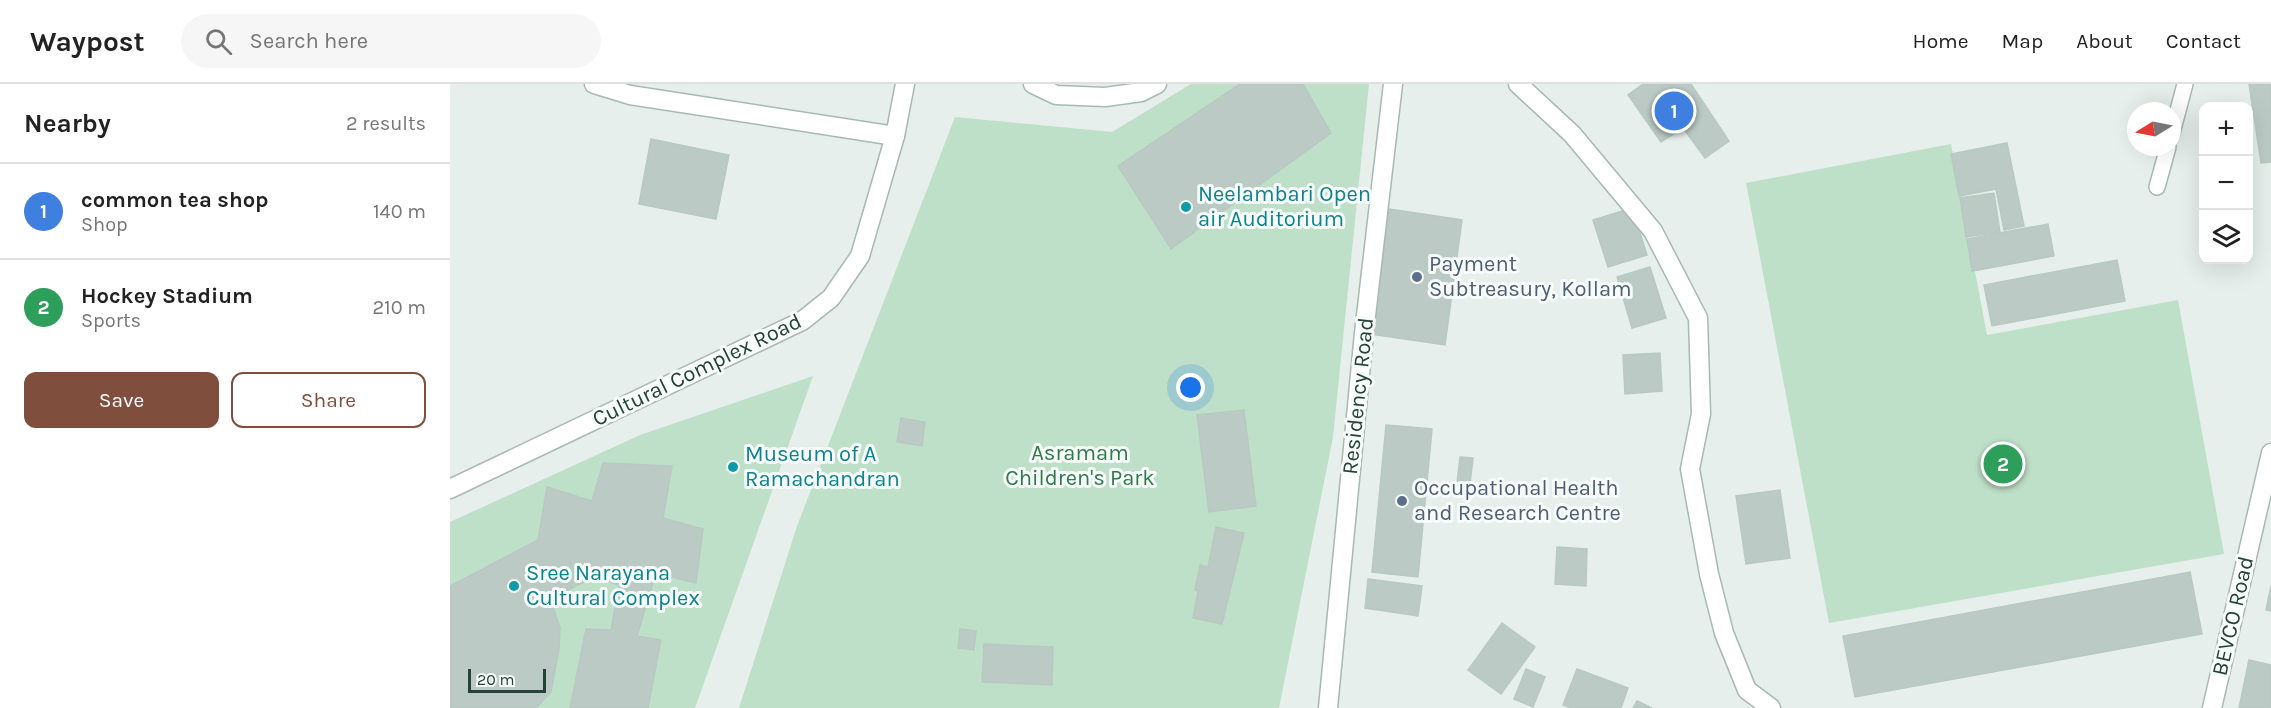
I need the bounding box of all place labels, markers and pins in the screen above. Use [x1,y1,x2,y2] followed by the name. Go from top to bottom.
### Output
[1654,88,1694,134] pin: 1
[1198,181,1371,232] place label: Neelambari Open air Auditorium
[1179,200,1193,214] marker: Neelambari Open air Auditorium
[1429,251,1632,302] place label: Payment Subtreasury, Kollam
[1410,270,1424,284] marker: Payment Subtreasury, Kollam
[745,441,900,492] place label: Museum of A Ramachandran
[1984,442,2022,487] pin: 2
[726,460,740,474] marker: Museum of A Ramachandran
[1414,475,1621,526] place label: Occupational Health and Research Centre
[1395,494,1409,508] marker: Occupational Health and Research Centre
[526,560,700,611] place label: Sree Narayana Cultural Complex
[507,579,521,593] marker: Sree Narayana Cultural Complex

